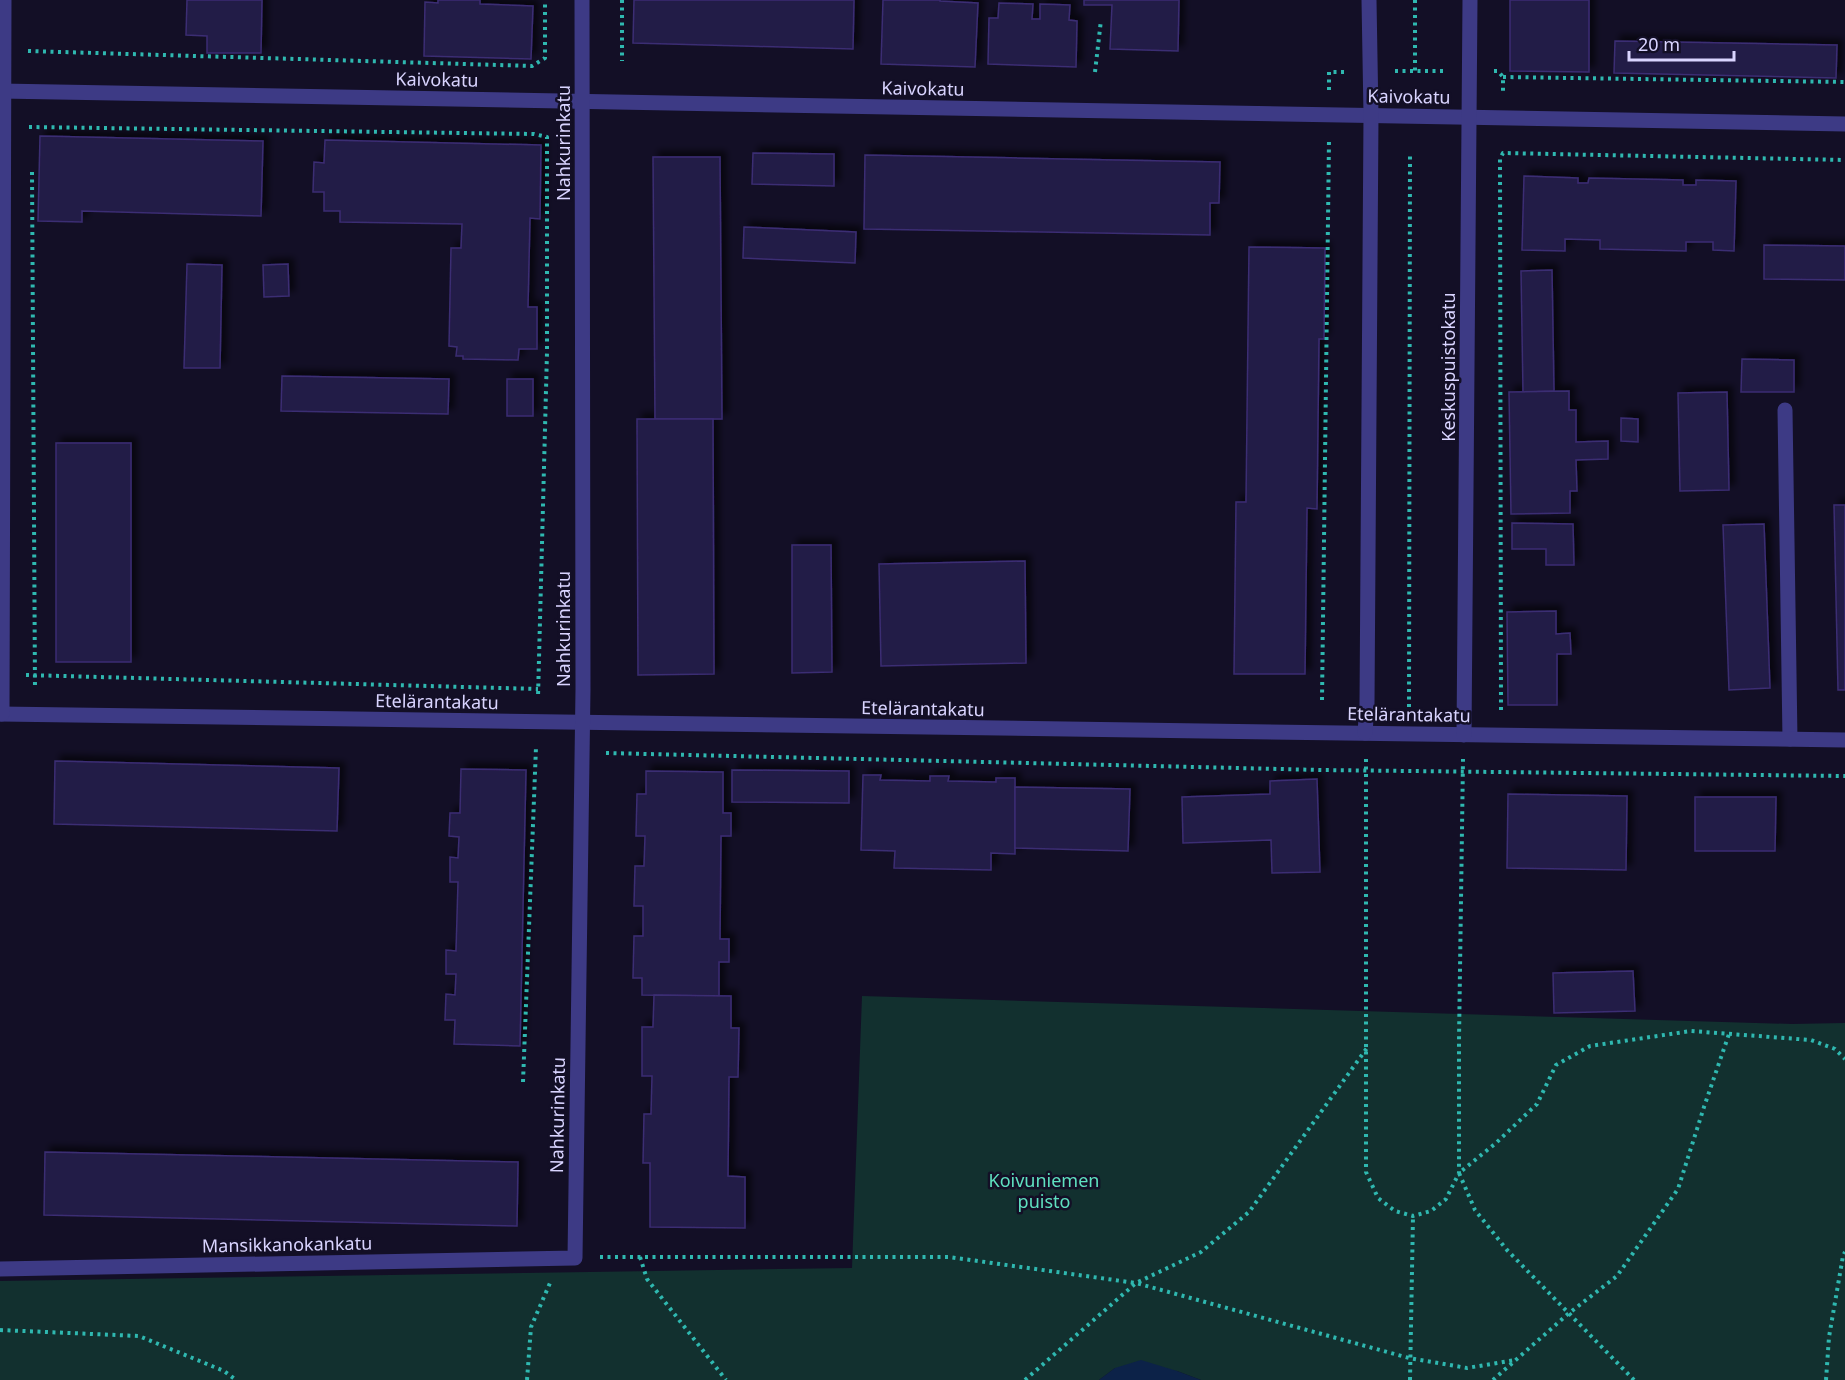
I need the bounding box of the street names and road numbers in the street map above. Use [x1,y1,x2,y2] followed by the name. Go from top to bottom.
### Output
[395,66,479,92] street label: Kaivokatu
[881,75,965,101] street label: Kaivokatu
[1367,83,1451,109] street label: Kaivokatu
[551,85,575,201] street label: Nahkurinkatu
[1436,292,1460,442] street label: Keskuspuistokatu
[551,571,575,687] street label: Nahkurinkatu
[375,688,499,714] street label: Etelärantakatu
[861,695,985,721] street label: Etelärantakatu
[1347,701,1471,727] street label: Etelärantakatu
[544,1057,570,1173] street label: Nahkurinkatu
[202,1231,372,1257] street label: Mansikkanokankatu

